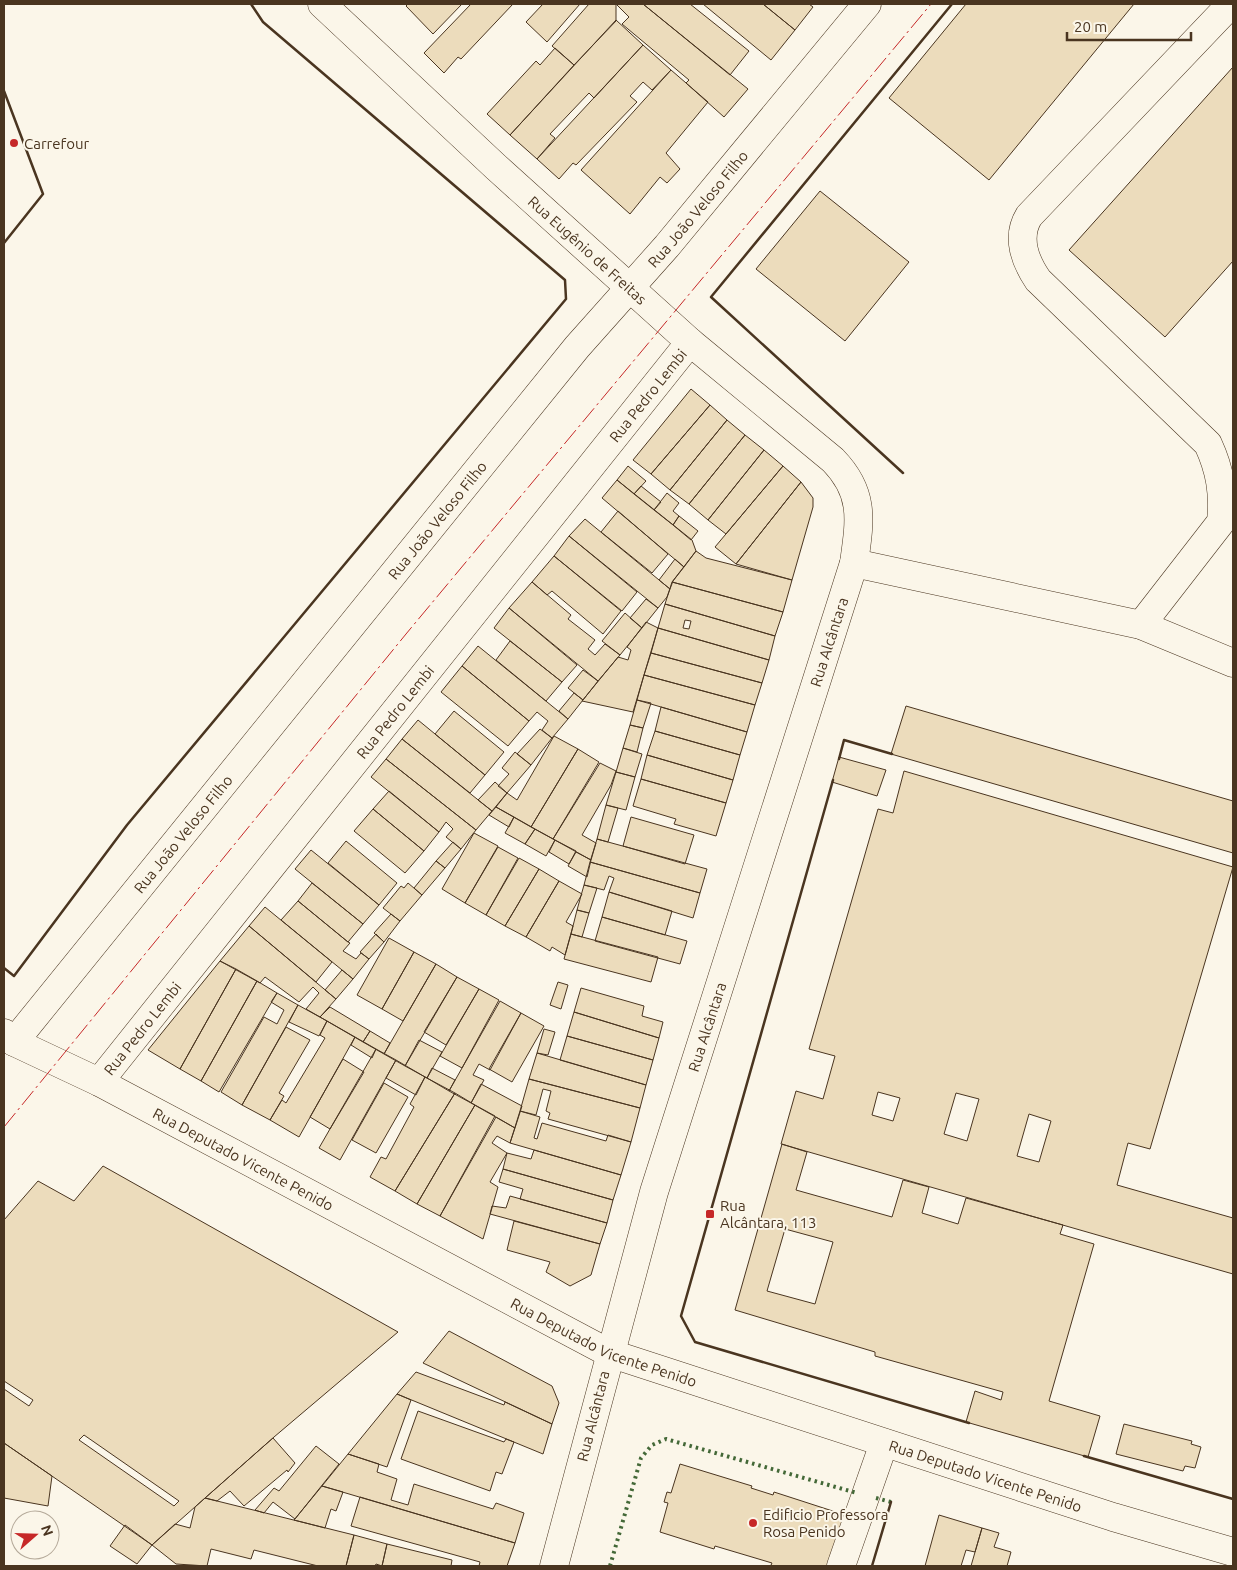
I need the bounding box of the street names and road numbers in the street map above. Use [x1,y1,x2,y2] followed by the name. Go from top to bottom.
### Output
[644,147,751,270] street label: Rua João Veloso Filho
[525,192,650,307] street label: Rua Eugênio de Freitas
[605,345,690,445] street label: Rua Pedro Lembi
[384,457,490,582] street label: Rua João Veloso Filho
[807,595,851,689] street label: Rua Alcântara
[353,662,437,761] street label: Rua Pedro Lembi
[130,771,235,896] street label: Rua João Veloso Filho
[100,978,184,1078] street label: Rua Pedro Lembi
[685,980,729,1074] street label: Rua Alcântara
[150,1104,337,1214] street label: Rua Deputado Vicente Penido
[508,1294,699,1390] street label: Rua Deputado Vicente Penido
[574,1369,612,1463] street label: Rua Alcântara
[887,1436,1084,1515] street label: Rua Deputado Vicente Penido

